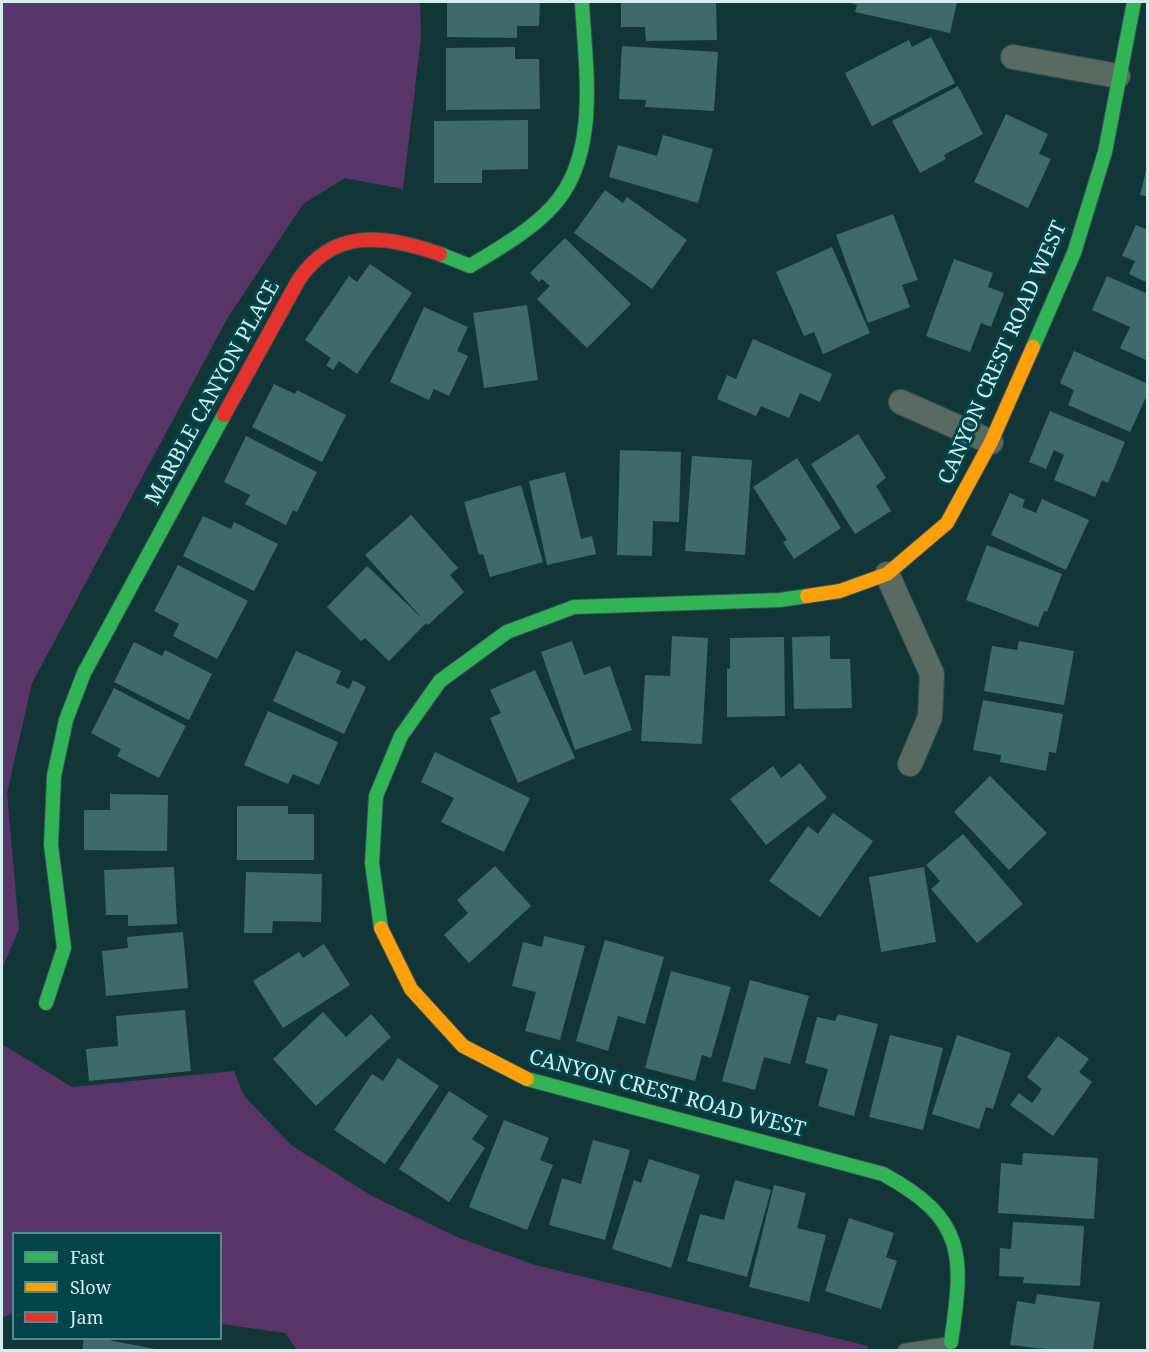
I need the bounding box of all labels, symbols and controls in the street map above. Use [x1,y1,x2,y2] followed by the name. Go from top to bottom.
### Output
[933,218,1073,488] street label: CANYON CREST ROAD WEST
[141,276,285,510] street label: MARBLE CANYON PLACE
[526,1045,808,1143] street label: CANYON CREST ROAD WEST
[12,1232,222,1340] legend
[70,1245,105,1269] text: Fast
[70,1275,111,1299] text: Slow
[70,1305,104,1329] text: Jam

